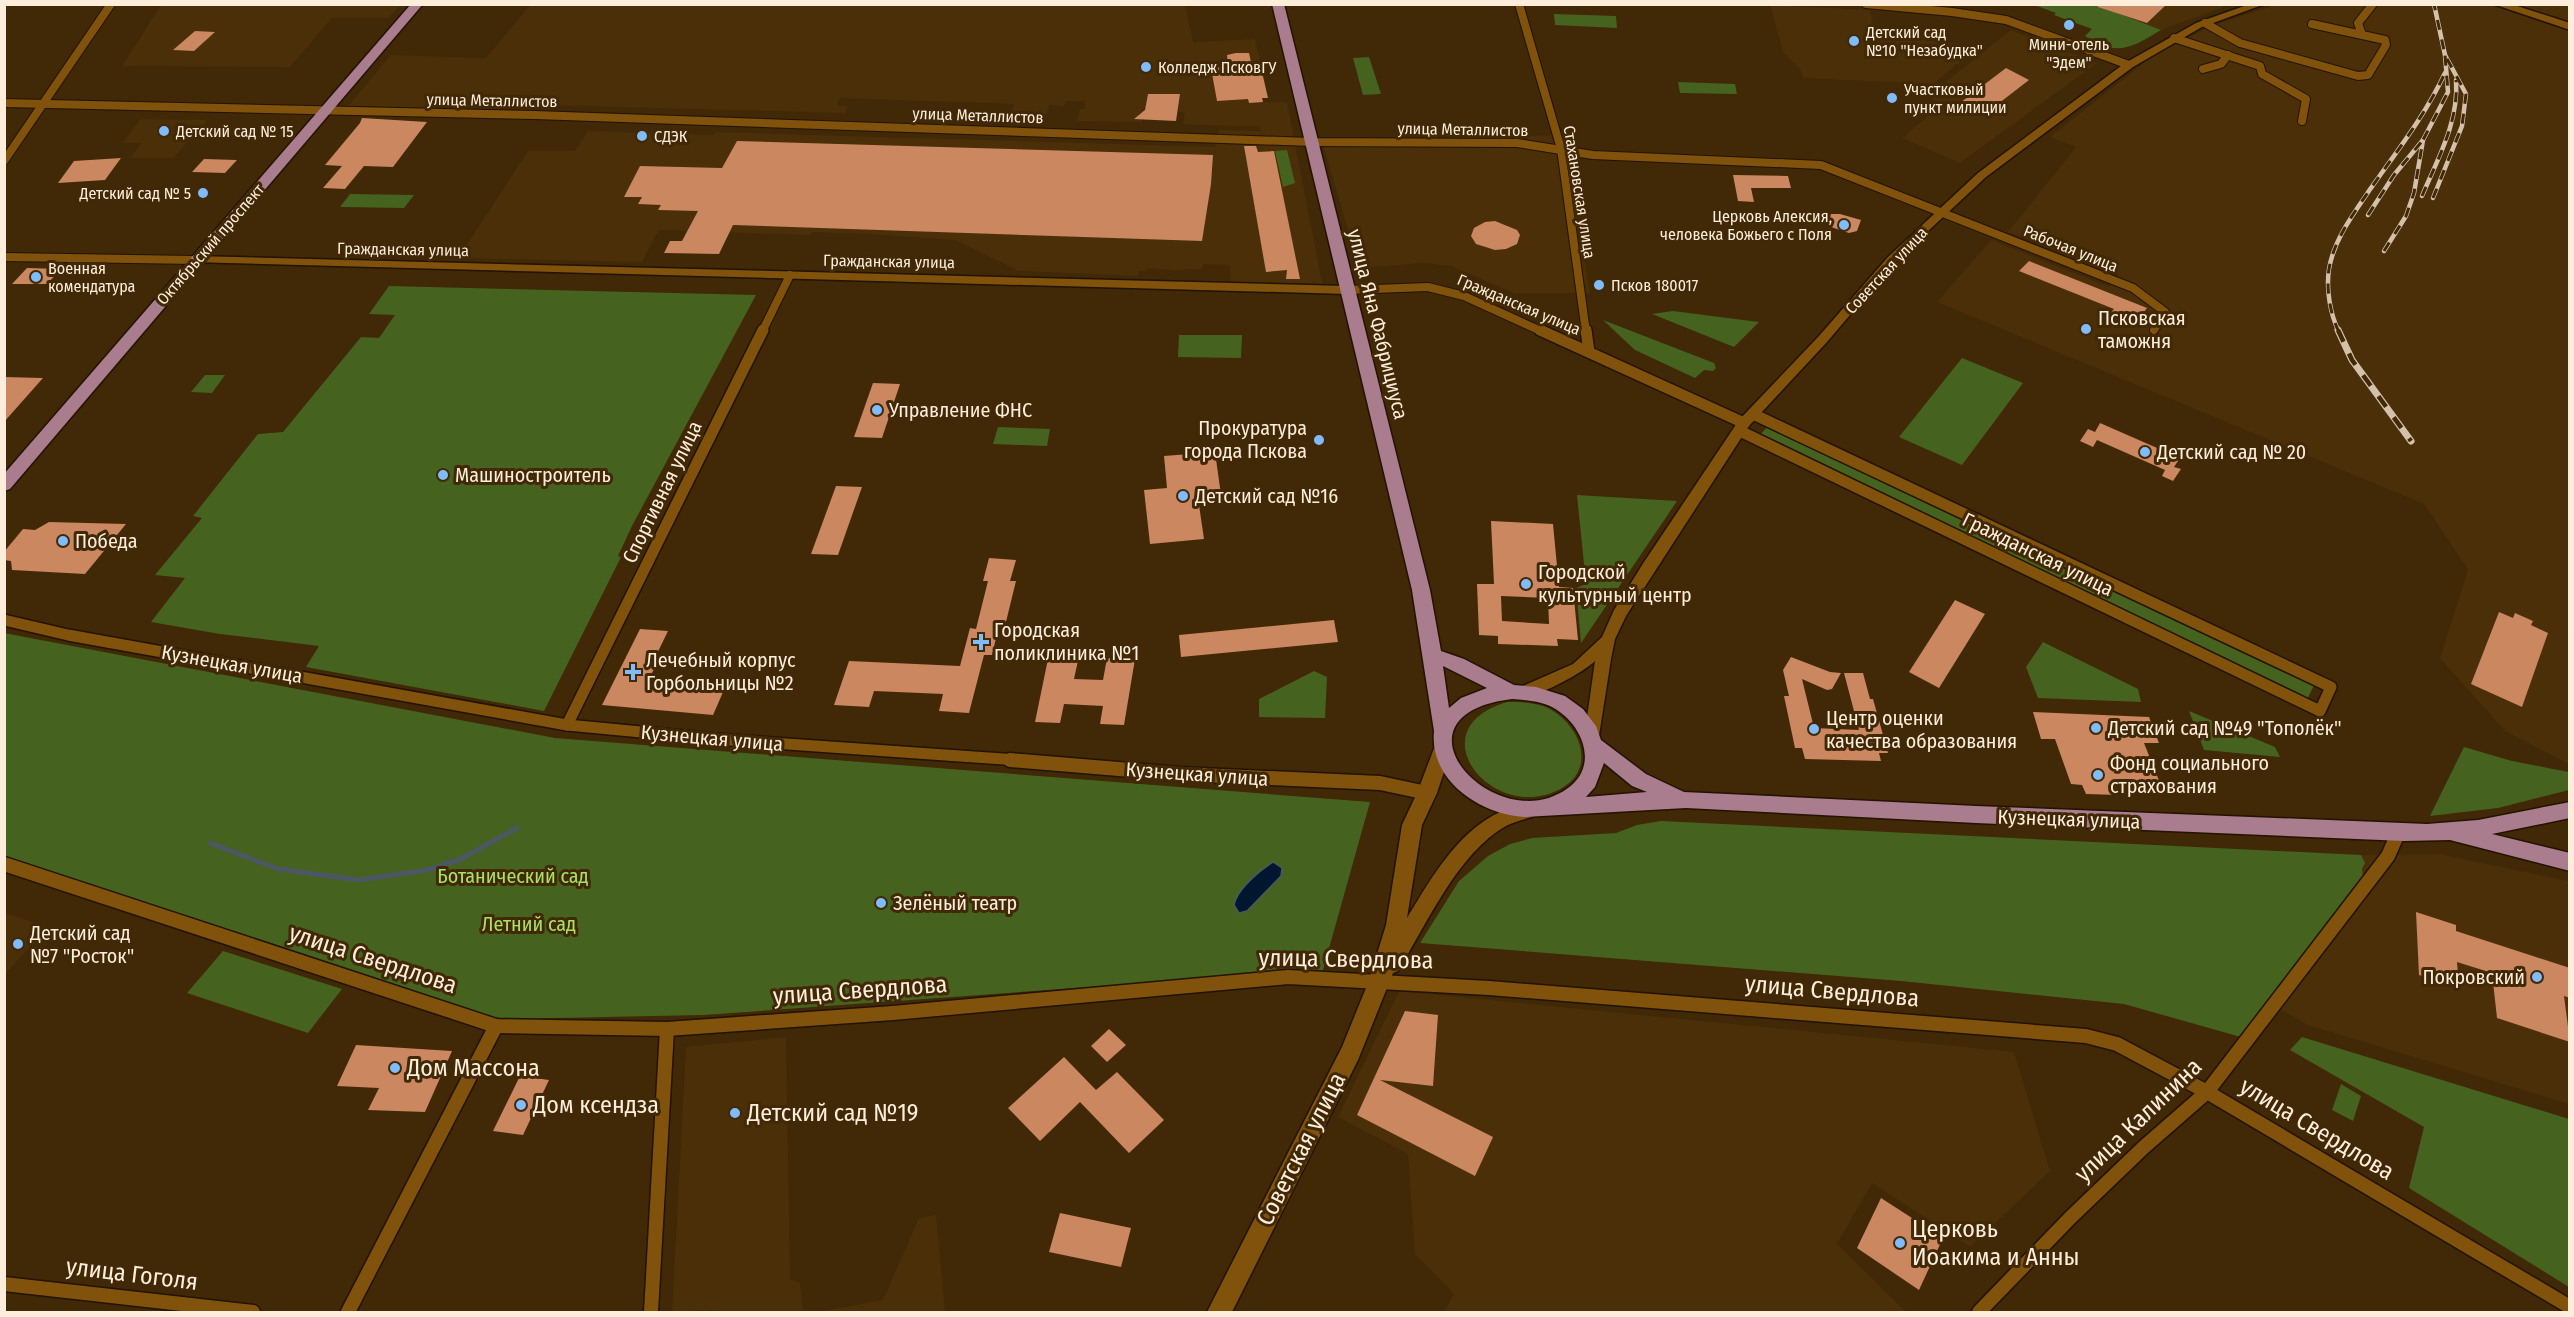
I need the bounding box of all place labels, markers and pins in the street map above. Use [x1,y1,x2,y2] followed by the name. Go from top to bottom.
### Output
[2062,18,2076,32] marker: Мини-отель "Эдем"
[1865,23,1983,60] place label: Детский сад №10 "Незабудка"
[1847,34,1861,48] marker: Детский сад №10 "Незабудка"
[2029,35,2109,72] place label: Мини-отель "Эдем"
[1158,58,1277,77] place label: Колледж ПсковГУ
[1139,60,1153,74] marker: Колледж ПсковГУ
[1903,80,2007,117] place label: Участковый пункт милиции
[1885,91,1899,105] marker: Участковый пункт милиции
[175,122,294,141] place label: Детский сад № 15
[157,124,171,138] marker: Детский сад № 15
[654,127,688,146] place label: СДЭК
[635,129,649,143] marker: СДЭК
[79,184,191,203] place label: Детский сад № 5
[196,186,210,200] marker: Детский сад № 5
[1660,207,1832,244] place label: Церковь Алексия, человека Божьего с Поля
[1837,218,1851,232] marker: Церковь Алексия, человека Божьего с Поля
[48,259,136,296] place label: Военная комендатура
[29,270,43,284] marker: Военная комендатура
[1611,276,1699,295] place label: Псков 180017
[1592,278,1606,292] marker: Псков 180017
[2098,306,2186,353] place label: Псковская таможня
[2079,322,2093,336] marker: Псковская таможня
[888,398,1032,422] place label: Управление ФНС
[870,403,884,417] marker: Управление ФНС
[1184,416,1307,463] place label: Прокуратура города Пскова
[1312,433,1326,447] marker: Прокуратура города Пскова
[2156,440,2306,464] place label: Детский сад № 20
[2138,445,2152,459] marker: Детский сад № 20
[455,463,611,487] place label: Машиностроитель
[436,468,450,482] marker: Машиностроитель
[1194,484,1338,508] place label: Детский сад №16
[1176,489,1190,503] marker: Детский сад №16
[75,529,138,553] place label: Победа
[56,534,70,548] marker: Победа
[1538,560,1692,607] place label: Городской культурный центр
[1519,577,1533,591] marker: Городской культурный центр
[994,618,1139,665] place label: Городская поликлиника №1
[972,633,990,651] marker: Городская поликлиника №1
[646,648,796,695] place label: Лечебный корпус Горбольницы №2
[624,663,642,681] marker: Лечебный корпус Горбольницы №2
[1826,706,2017,753] place label: Центр оценки качества образования
[2107,716,2342,740] place label: Детский сад №49 "Тополёк"
[2089,721,2103,735] marker: Детский сад №49 "Тополёк"
[1807,722,1821,736] marker: Центр оценки качества образования
[2110,751,2269,798] place label: Фонд социального страхования
[2091,768,2105,782] marker: Фонд социального страхования
[893,891,1017,915] place label: Зелёный театр
[874,896,888,910] marker: Зелёный театр
[29,921,134,968] place label: Детский сад №7 "Росток"
[11,937,25,951] marker: Детский сад №7 "Росток"
[2422,965,2525,989] place label: Покровский
[2530,970,2544,984] marker: Покровский
[406,1054,540,1082] place label: Дом Масcона
[388,1061,402,1075] marker: Дом Масcона
[532,1091,659,1119] place label: Дом ксендза
[514,1098,528,1112] marker: Дом ксендза
[746,1099,918,1127] place label: Детский сад №19
[728,1106,742,1120] marker: Детский сад №19
[1912,1215,2080,1271] place label: Церковь Иоакима и Анны
[1893,1236,1907,1250] marker: Церковь Иоакима и Анны

